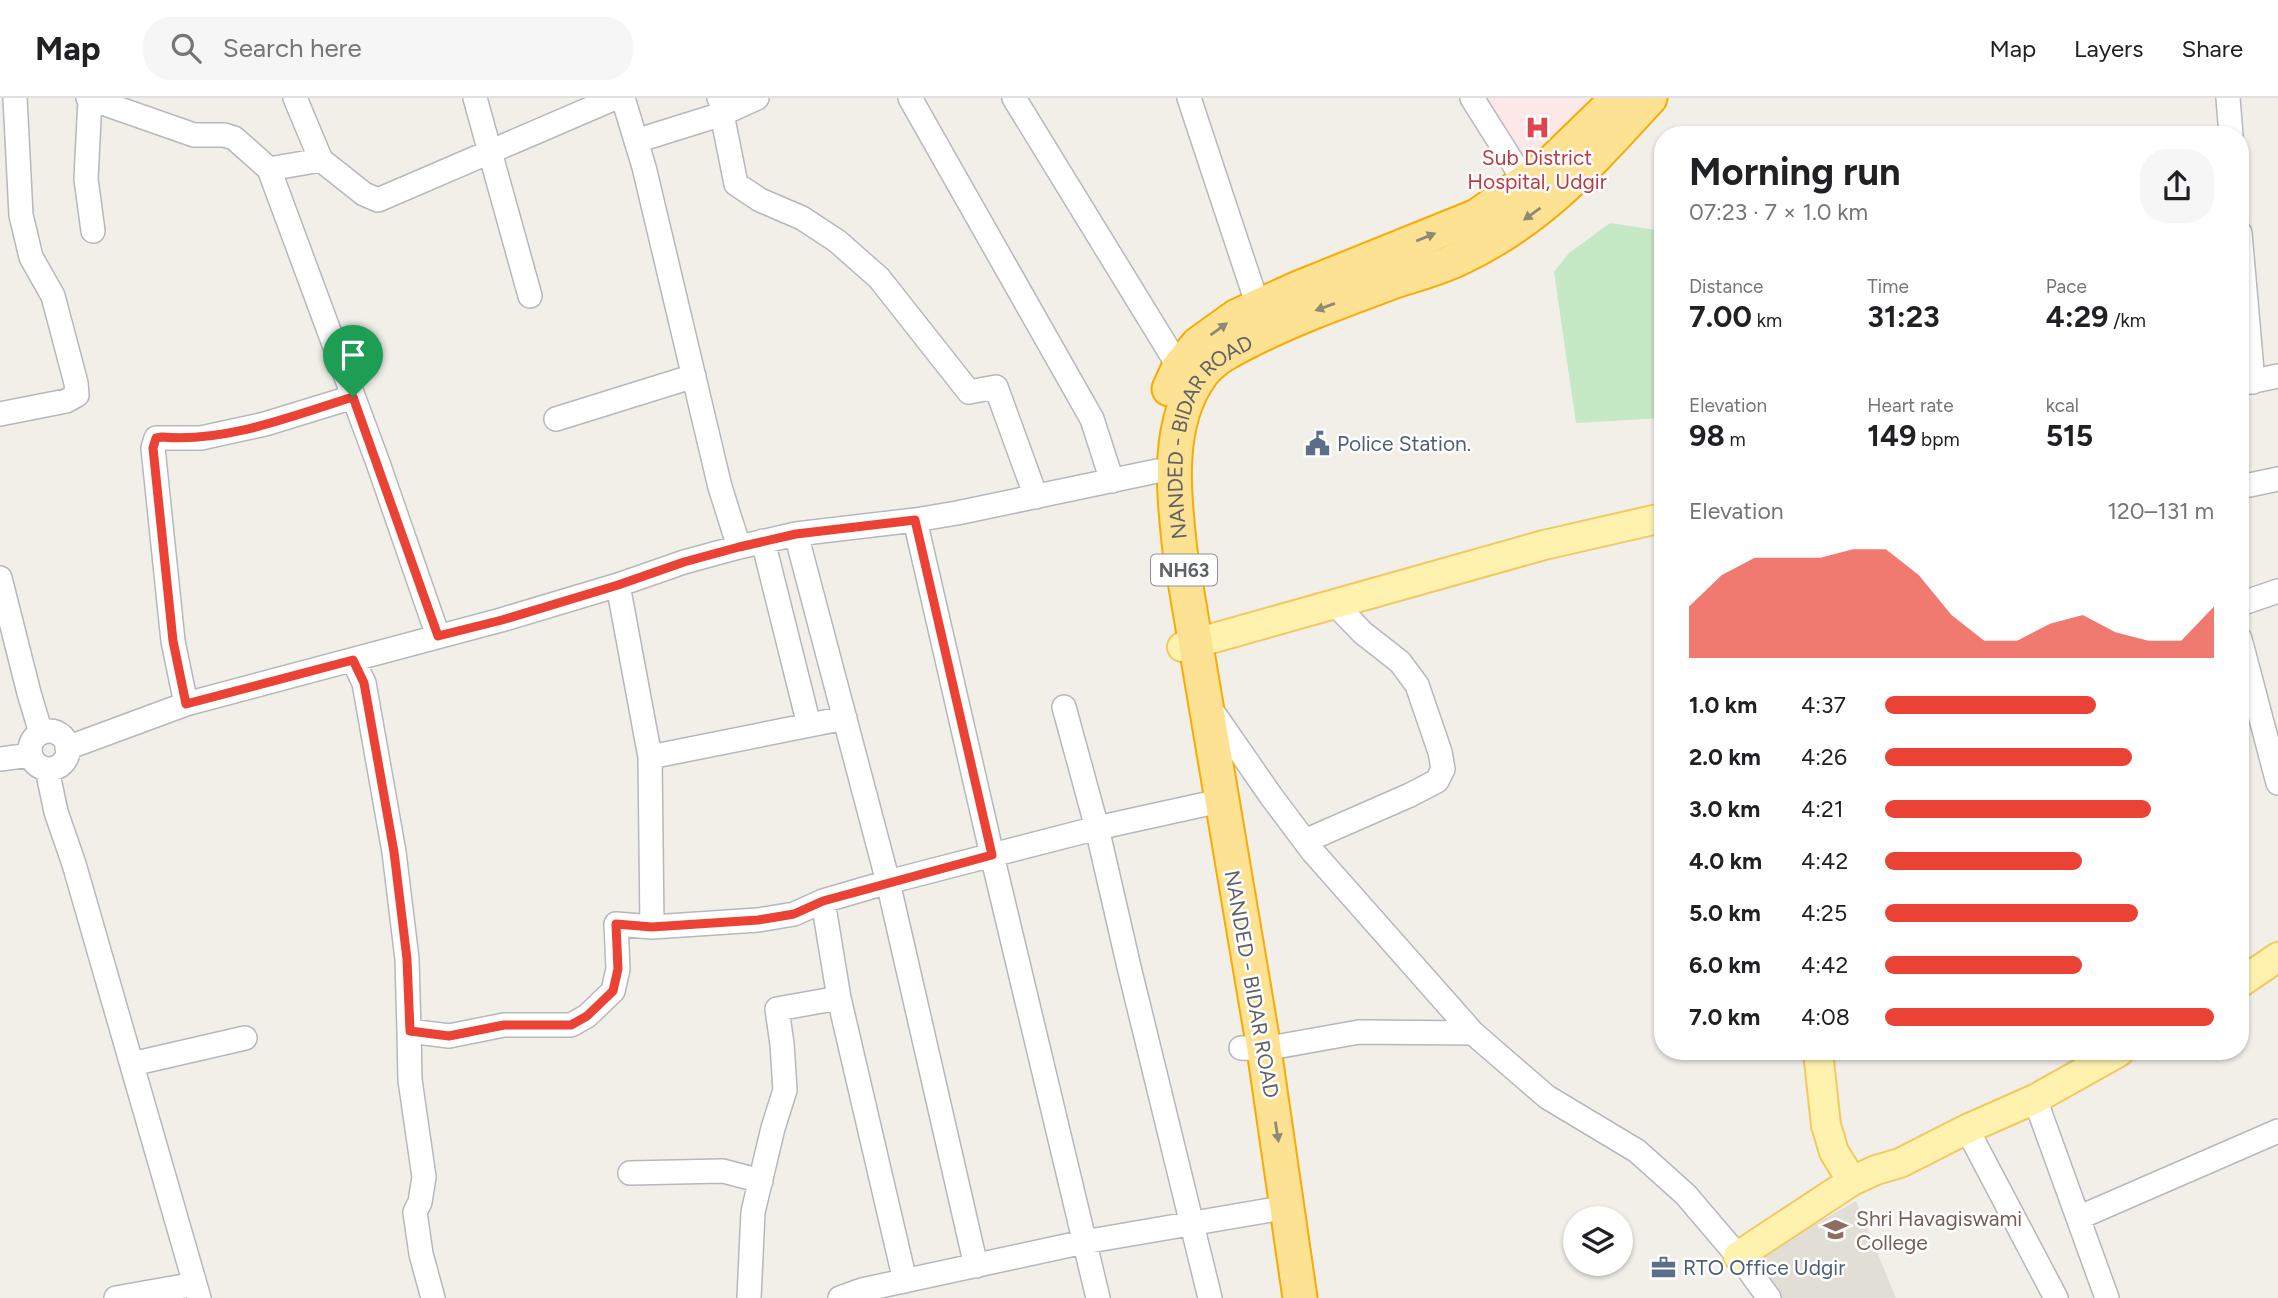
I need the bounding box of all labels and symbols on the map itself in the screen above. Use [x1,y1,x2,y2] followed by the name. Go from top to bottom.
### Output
[1523,114,1551,142] hospital icon: Sub District Hospital, Udgir
[1467,145,1607,194] place label: Sub District Hospital, Udgir
[1522,207,1541,221] one-way arrow
[1416,231,1437,242] one-way arrow
[1315,302,1336,313] one-way arrow
[1209,322,1228,336] one-way arrow
[323,325,383,397] pin
[1162,329,1256,540] street label: NANDED - BIDAR ROAD
[1303,429,1331,457] public building icon: Police Station.
[1337,431,1471,456] place label: Police Station.
[1151,555,1217,586] road number: NH63
[1220,868,1284,1100] street label: NANDED - BIDAR ROAD
[1272,1121,1283,1143] one-way arrow
[1856,1206,2022,1255] place label: Shri Havagiswami College
[1822,1216,1850,1244] school or university icon: Shri Havagiswami College
[1649,1253,1677,1281] office icon: RTO Office Udgir
[1683,1255,1845,1280] place label: RTO Office Udgir

